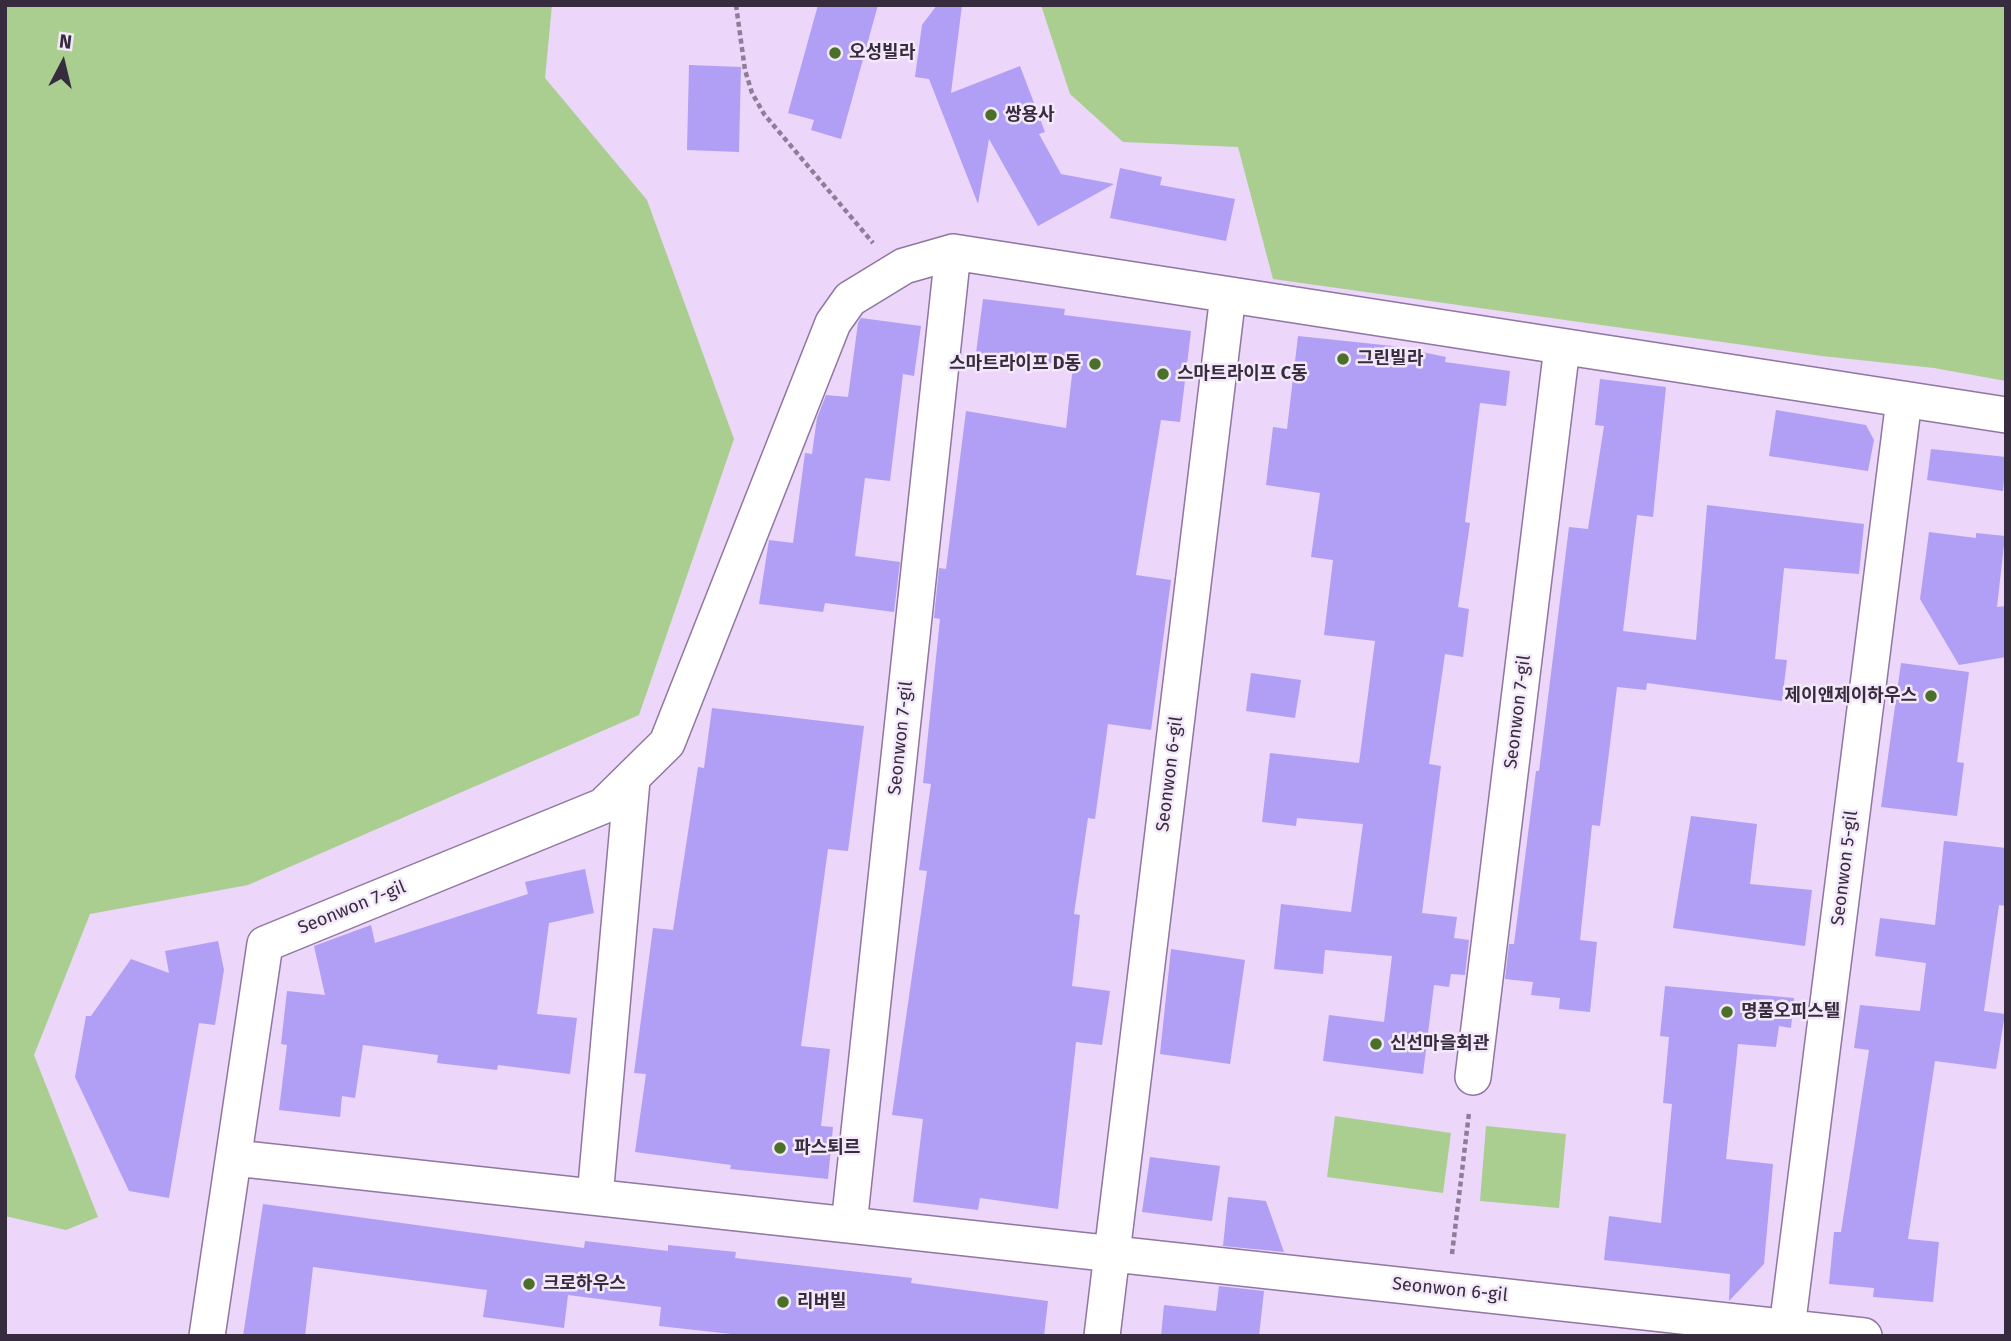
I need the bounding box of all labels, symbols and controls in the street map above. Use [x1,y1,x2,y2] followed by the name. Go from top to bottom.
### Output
[28,28,98,98] north arrow
[58,29,73,54] text: N
[849,42,915,64] place label: 오성빌라
[827,45,843,61] marker: 오성빌라
[1005,104,1055,126] place label: 쌍용사
[983,107,999,123] marker: 쌍용사
[1357,348,1423,370] place label: 그린빌라
[1335,351,1351,367] marker: 그린빌라
[949,353,1081,375] place label: 스마트라이프 D동
[1087,356,1103,372] marker: 스마트라이프 D동
[1177,363,1308,385] place label: 스마트라이프 C동
[1155,366,1171,382] marker: 스마트라이프 C동
[1500,654,1536,770] street label: Seonwon 7-gil
[884,680,918,796] street label: Seonwon 7-gil
[1785,685,1917,707] place label: 제이앤제이하우스
[1923,688,1939,704] marker: 제이앤제이하우스
[1152,715,1188,833] street label: Seonwon 6-gil
[1827,809,1863,927] street label: Seonwon 5-gil
[295,877,409,939] street label: Seonwon 7-gil
[1741,1001,1840,1023] place label: 명품오피스텔
[1719,1004,1735,1020] marker: 명품오피스텔
[1390,1033,1489,1055] place label: 신선마을회관
[1368,1036,1384,1052] marker: 신선마을회관
[794,1137,860,1159] place label: 파스퇴르
[772,1140,788,1156] marker: 파스퇴르
[543,1273,626,1295] place label: 크로하우스
[1391,1273,1509,1307] street label: Seonwon 6-gil
[521,1276,537,1292] marker: 크로하우스
[797,1291,847,1313] place label: 리버빌
[775,1294,791,1310] marker: 리버빌

